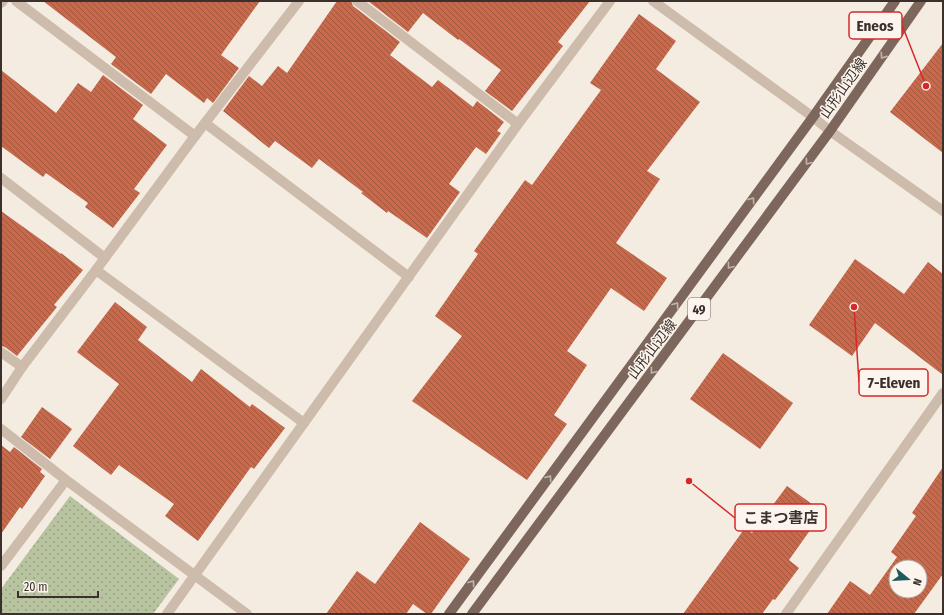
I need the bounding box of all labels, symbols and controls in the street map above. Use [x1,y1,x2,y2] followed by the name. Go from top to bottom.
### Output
[849,12,902,39] callout: Eneos
[856,17,894,35] text: Eneos
[880,52,888,59] one-way arrow
[816,55,870,122] street label: 山形山辺線
[805,157,812,164] one-way arrow
[748,198,755,205] one-way arrow
[728,262,735,269] one-way arrow
[688,298,710,320] road number: 49
[671,302,678,309] one-way arrow
[625,316,680,382] street label: 山形山辺線
[651,366,658,373] one-way arrow
[859,369,928,396] callout: 7-Eleven
[868,374,921,392] text: 7-Eleven
[544,475,551,482] one-way arrow
[735,504,826,531] callout: こまつ書店
[743,509,819,527] text: こまつ書店
[888,559,928,599] north arrow
[18,573,98,599] scale bar
[910,577,924,587] text: N
[24,580,48,594] text: 20 m
[467,580,474,587] one-way arrow

